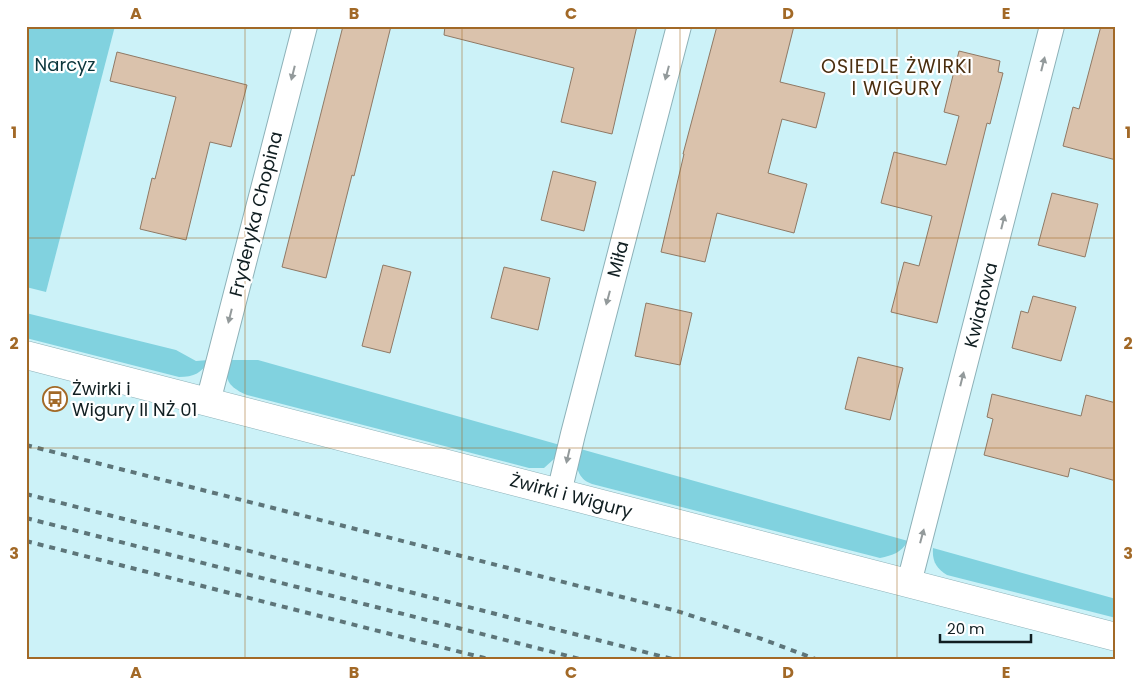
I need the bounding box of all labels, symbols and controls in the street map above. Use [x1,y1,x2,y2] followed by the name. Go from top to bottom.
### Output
[130,2,142,25] text: A
[349,2,359,25] text: B
[565,2,577,25] text: C
[782,2,794,25] text: D
[1002,2,1010,25] text: E
[35,52,95,77] park label: Narcyz
[821,53,973,102] district label: OSIEDLE ŻWIRKI I WIGURY
[1039,57,1047,72] one-way arrow
[288,66,296,81] one-way arrow
[662,66,670,81] one-way arrow
[11,121,17,144] text: 1
[1125,121,1131,144] text: 1
[223,129,288,299] street label: Fryderyka Chopina
[999,214,1007,229] one-way arrow
[601,238,634,280] street label: Miła
[958,260,1003,350] street label: Kwiatowa
[604,291,612,306] one-way arrow
[226,308,234,323] one-way arrow
[9,332,19,355] text: 2
[1123,332,1133,355] text: 2
[959,371,967,386] one-way arrow
[72,376,197,422] place label: Żwirki i Wigury II NŻ 01
[42,386,68,412] bus stop icon: Żwirki i Wigury II NŻ 01
[564,448,572,463] one-way arrow
[507,467,635,524] street label: Żwirki i Wigury
[918,529,926,544] one-way arrow
[9,542,19,565] text: 3
[1123,542,1133,565] text: 3
[940,611,1031,643] scale bar
[947,618,985,639] text: 20 m
[130,661,142,684] text: A
[349,661,359,684] text: B
[565,661,577,684] text: C
[782,661,794,684] text: D
[1002,661,1010,684] text: E

